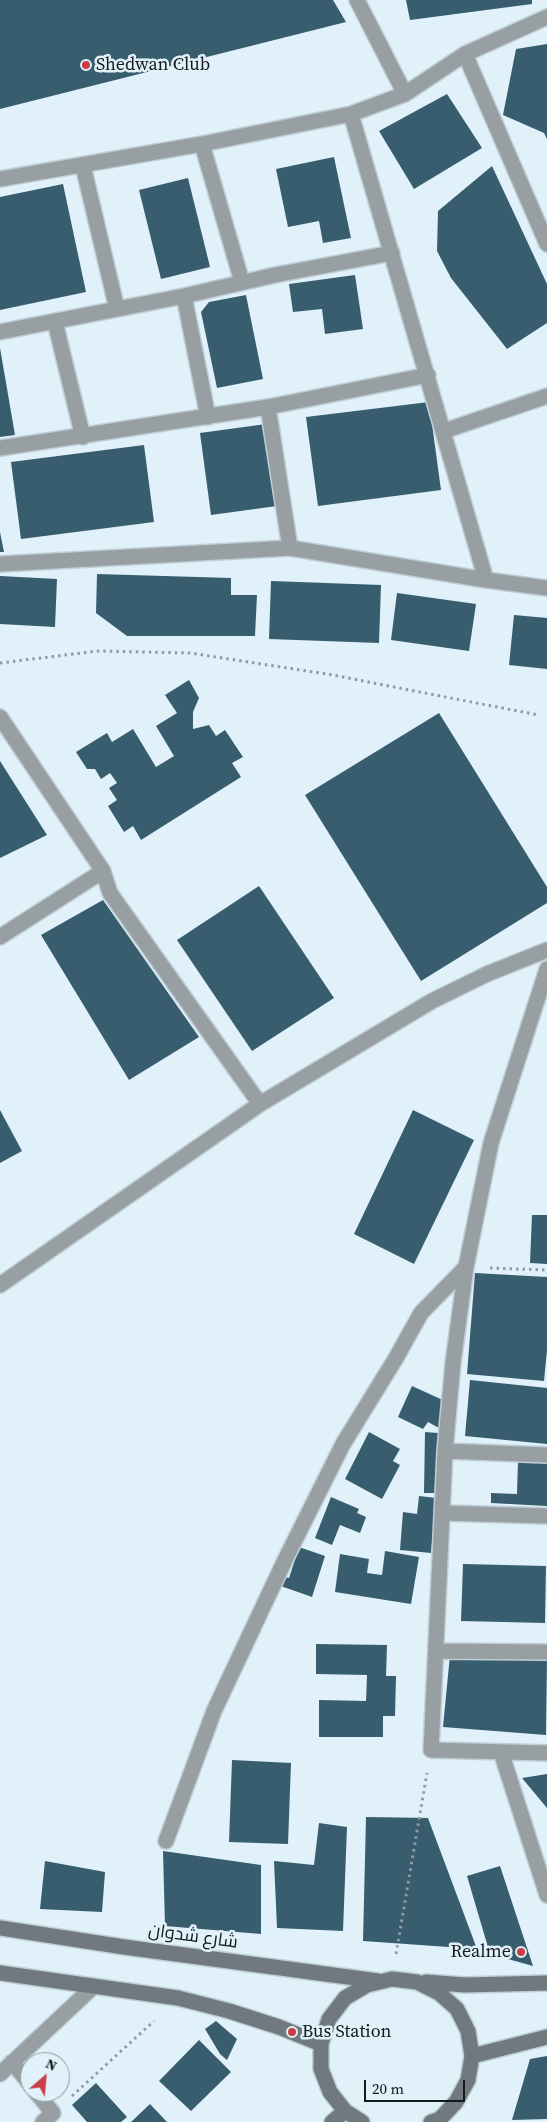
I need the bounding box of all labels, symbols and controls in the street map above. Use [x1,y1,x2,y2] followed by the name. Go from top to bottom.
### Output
[96,54,210,76] place label: Shedwan Club
[80,59,92,71] marker: Shedwan Club
[147,1920,239,1954] street label: شارع شدوان
[451,1941,511,1963] place label: Realme
[515,1946,527,1958] marker: Realme
[302,2021,392,2043] place label: Bus Station
[286,2026,298,2038] marker: Bus Station
[20,2052,70,2102] north arrow
[42,2053,60,2076] text: N
[367,2070,468,2102] scale bar
[372,2078,404,2099] text: 20 m

